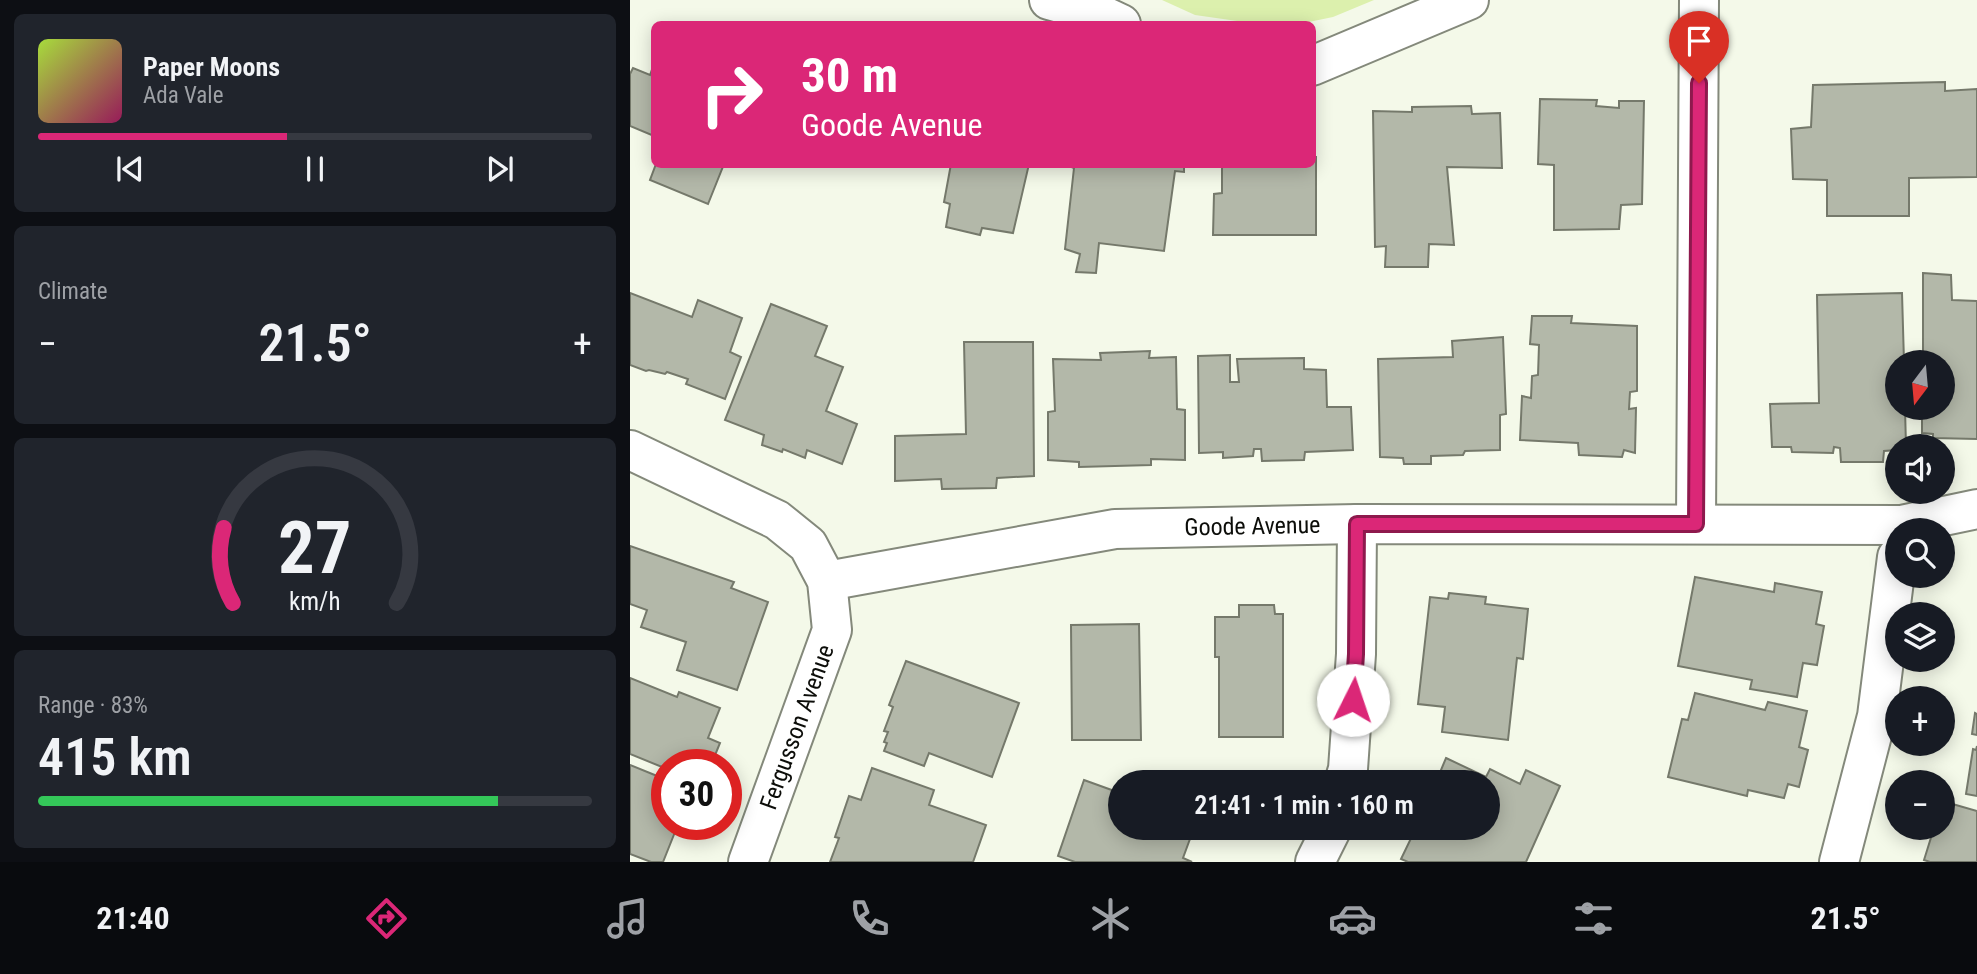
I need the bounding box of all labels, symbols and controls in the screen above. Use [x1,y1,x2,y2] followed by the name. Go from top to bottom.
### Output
[1669,11,1729,83] pin
[1680,22,1718,60] icon: arrive
[801,47,898,104] text: 30 m
[686,49,777,140] icon: right
[143,52,280,82] text: Paper Moons
[143,82,223,109] text: Ada Vale
[801,106,982,144] text: Goode Avenue
[111,150,149,188] icon: previous
[296,150,334,188] icon: pause
[481,150,519,188] icon: next
[38,278,108,305] text: Climate
[258,313,372,374] text: 21.5°
[38,322,57,366] text: −
[573,322,592,366] text: +
[1885,350,1955,420] north arrow
[1885,350,1955,840] map controls
[1885,434,1955,504] button: sound
[278,505,352,591] text: 27
[1184,511,1321,542] street label: Goode Avenue
[1885,518,1955,588] button: search
[289,587,341,616] text: km/h
[1885,602,1955,672] button: layers
[754,641,840,813] street label: Fergusson Avenue
[1316,663,1390,737] position arrow
[1885,686,1955,756] button: +
[38,692,148,719] text: Range · 83%
[38,727,192,788] text: 415 km
[651,749,742,840] speed limit sign: 30
[1885,770,1955,840] button: −
[1194,790,1414,820] text: 21:41 · 1 min · 160 m
[362,894,411,943] icon: directions
[603,894,652,943] icon: music
[845,894,894,943] icon: phone
[1086,894,1135,943] icon: climate
[1328,894,1377,943] icon: car
[1569,894,1618,943] icon: filters
[96,899,170,937] text: 21:40
[1810,899,1881,937] text: 21.5°

